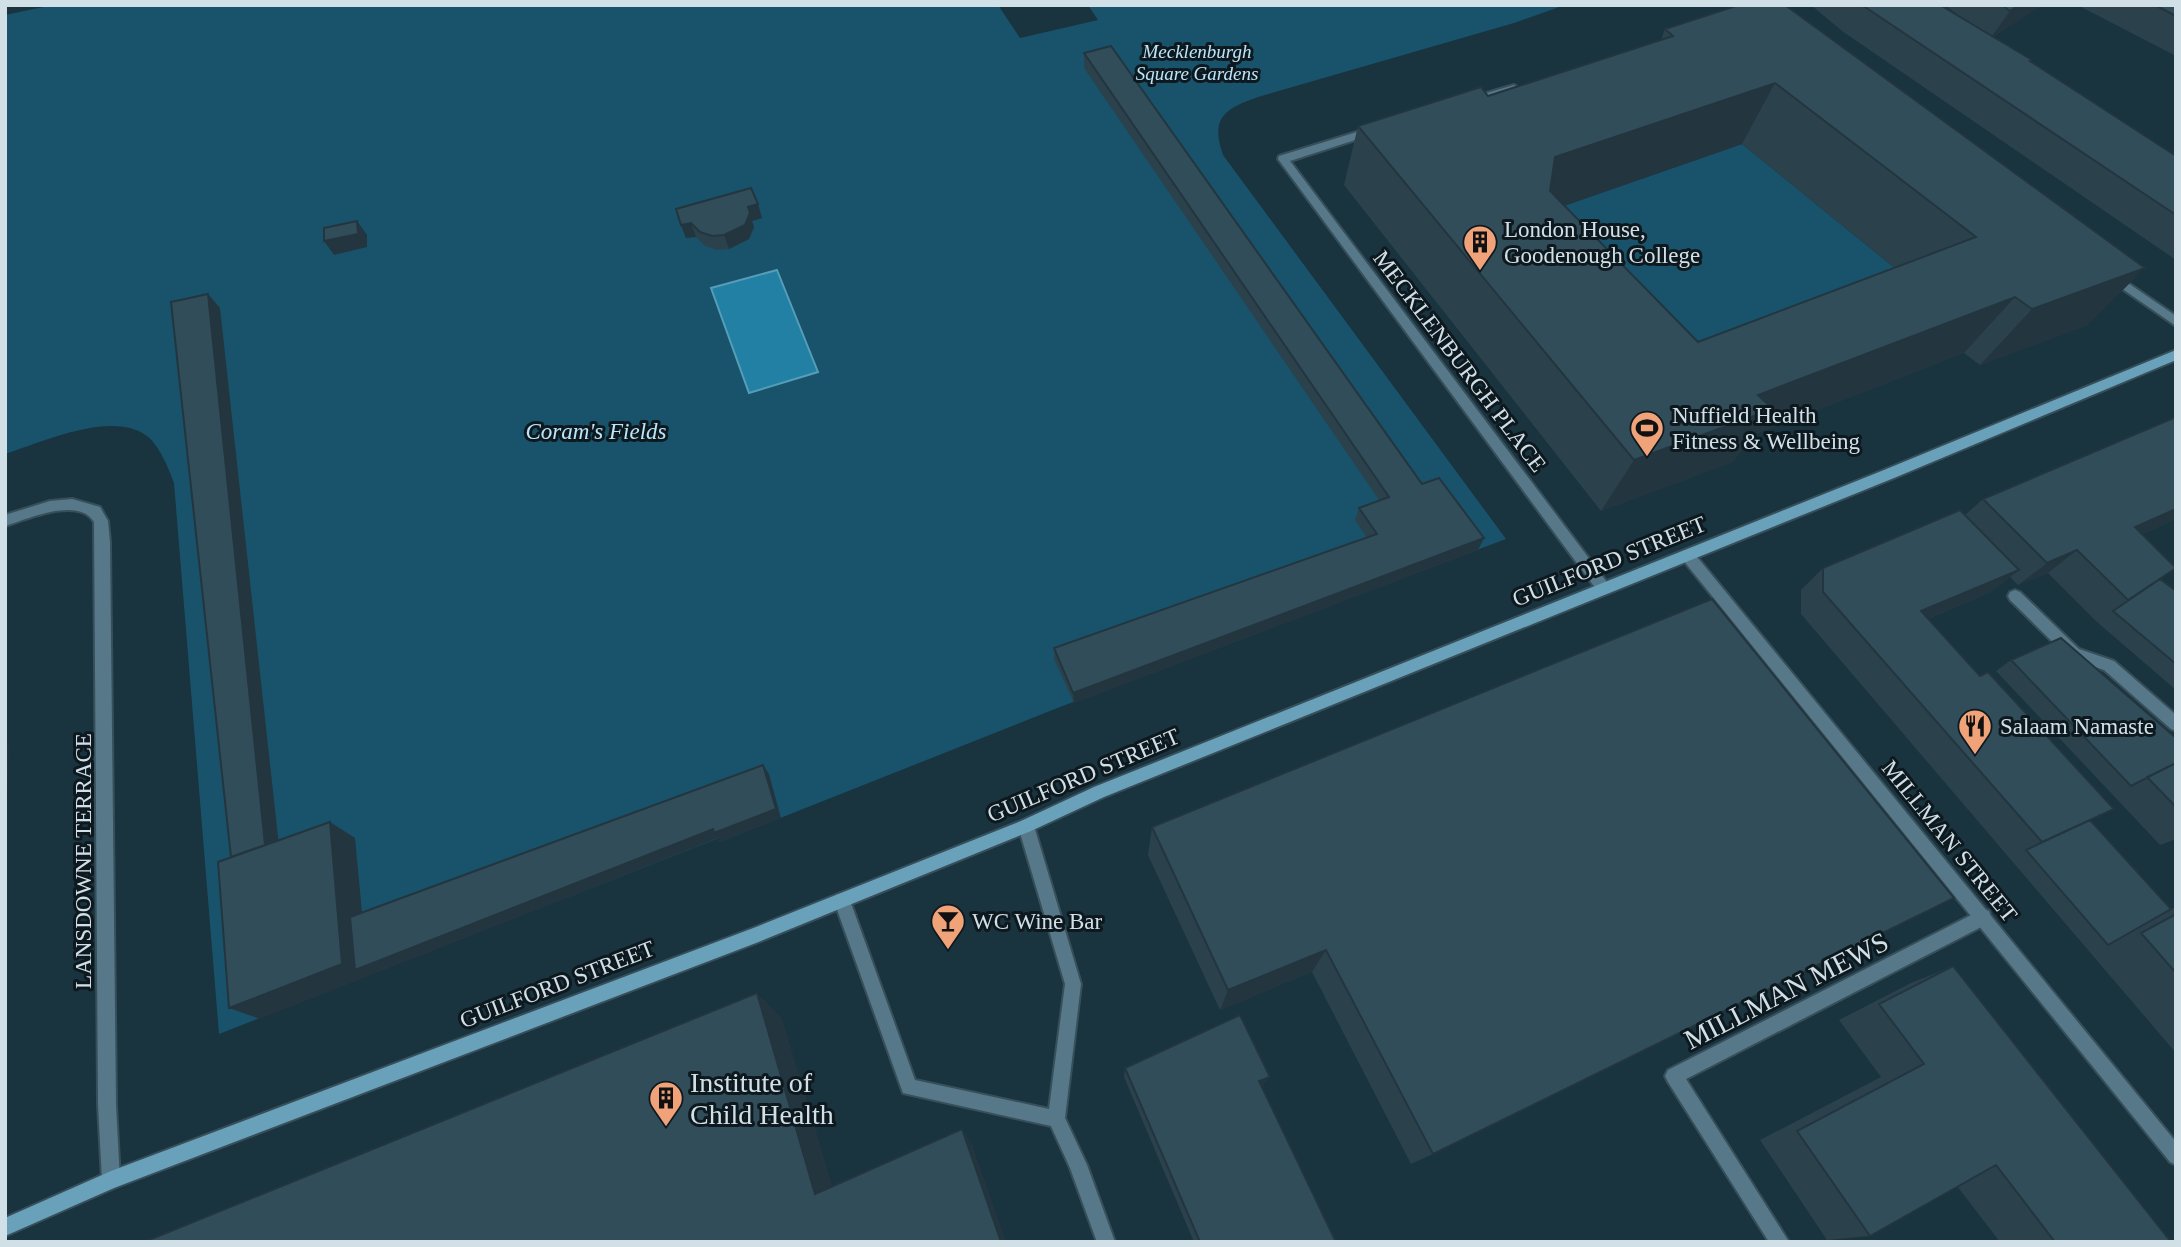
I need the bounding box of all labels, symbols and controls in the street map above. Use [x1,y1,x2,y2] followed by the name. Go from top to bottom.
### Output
[1136,41,1258,84] park label: Mecklenburgh Square Gardens
[1504,217,1700,268] place label: London House, Goodenough College
[1461,223,1499,272] building icon: London House, Goodenough College
[1368,246,1551,477] street label: MECKLENBURGH PLACE
[1672,403,1861,454] place label: Nuffield Health Fitness & Wellbeing
[1628,409,1666,458] sports icon: Nuffield Health Fitness & Wellbeing
[525,419,667,444] park label: Coram's Fields
[1509,511,1710,612] street label: GUILFORD STREET
[1956,707,1994,756] restaurant icon: Salaam Namaste
[2000,714,2154,739] place label: Salaam Namaste
[983,724,1183,827] street label: GUILFORD STREET
[71,733,96,989] street label: LANSDOWNE TERRACE
[1877,756,2022,927] street label: MILLMAN STREET
[929,902,967,951] bar icon: WC Wine Bar
[972,909,1103,934] place label: WC Wine Bar
[1679,926,1893,1055] street label: MILLMAN MEWS
[456,936,658,1033] street label: GUILFORD STREET
[690,1067,834,1130] place label: Institute of Child Health
[647,1079,685,1128] building icon: Institute of Child Health

